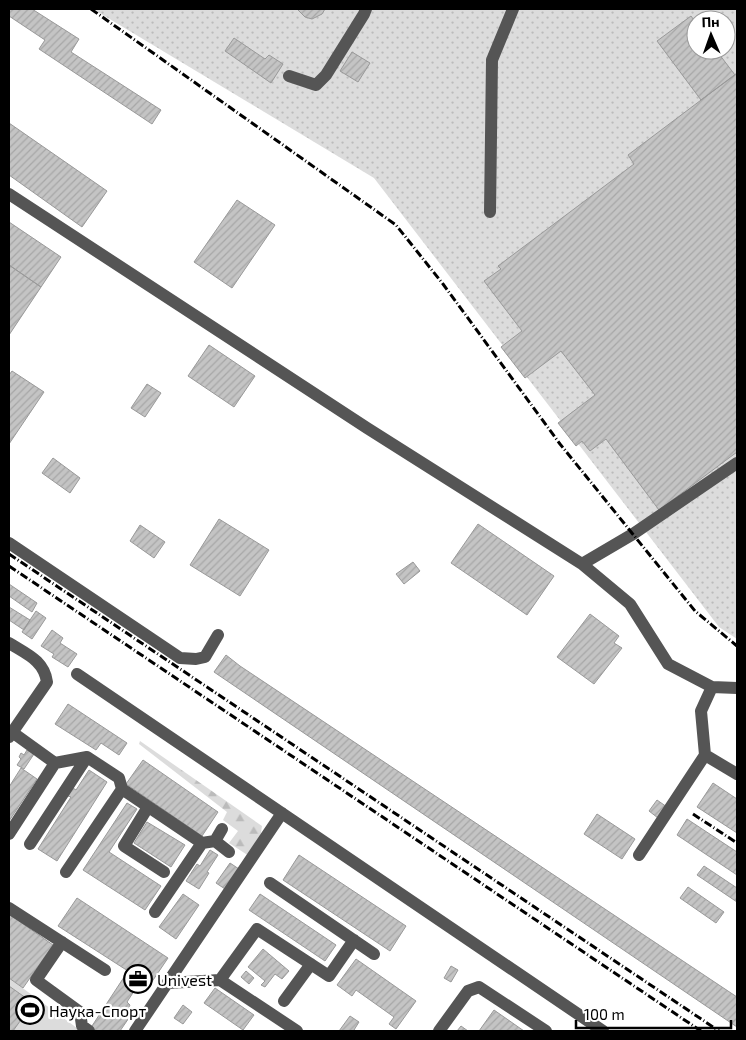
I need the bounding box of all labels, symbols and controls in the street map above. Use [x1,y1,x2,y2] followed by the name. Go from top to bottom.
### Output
[686,10,736,60] north arrow
[701,13,720,30] text: Пн
[123,964,153,994] office icon: Univest
[157,970,212,989] place label: Univest
[15,995,45,1025] sports icon: Наука-Спорт
[576,998,731,1030] scale bar
[49,1001,146,1021] place label: Наука-Спорт
[584,1005,625,1023] text: 100 m

